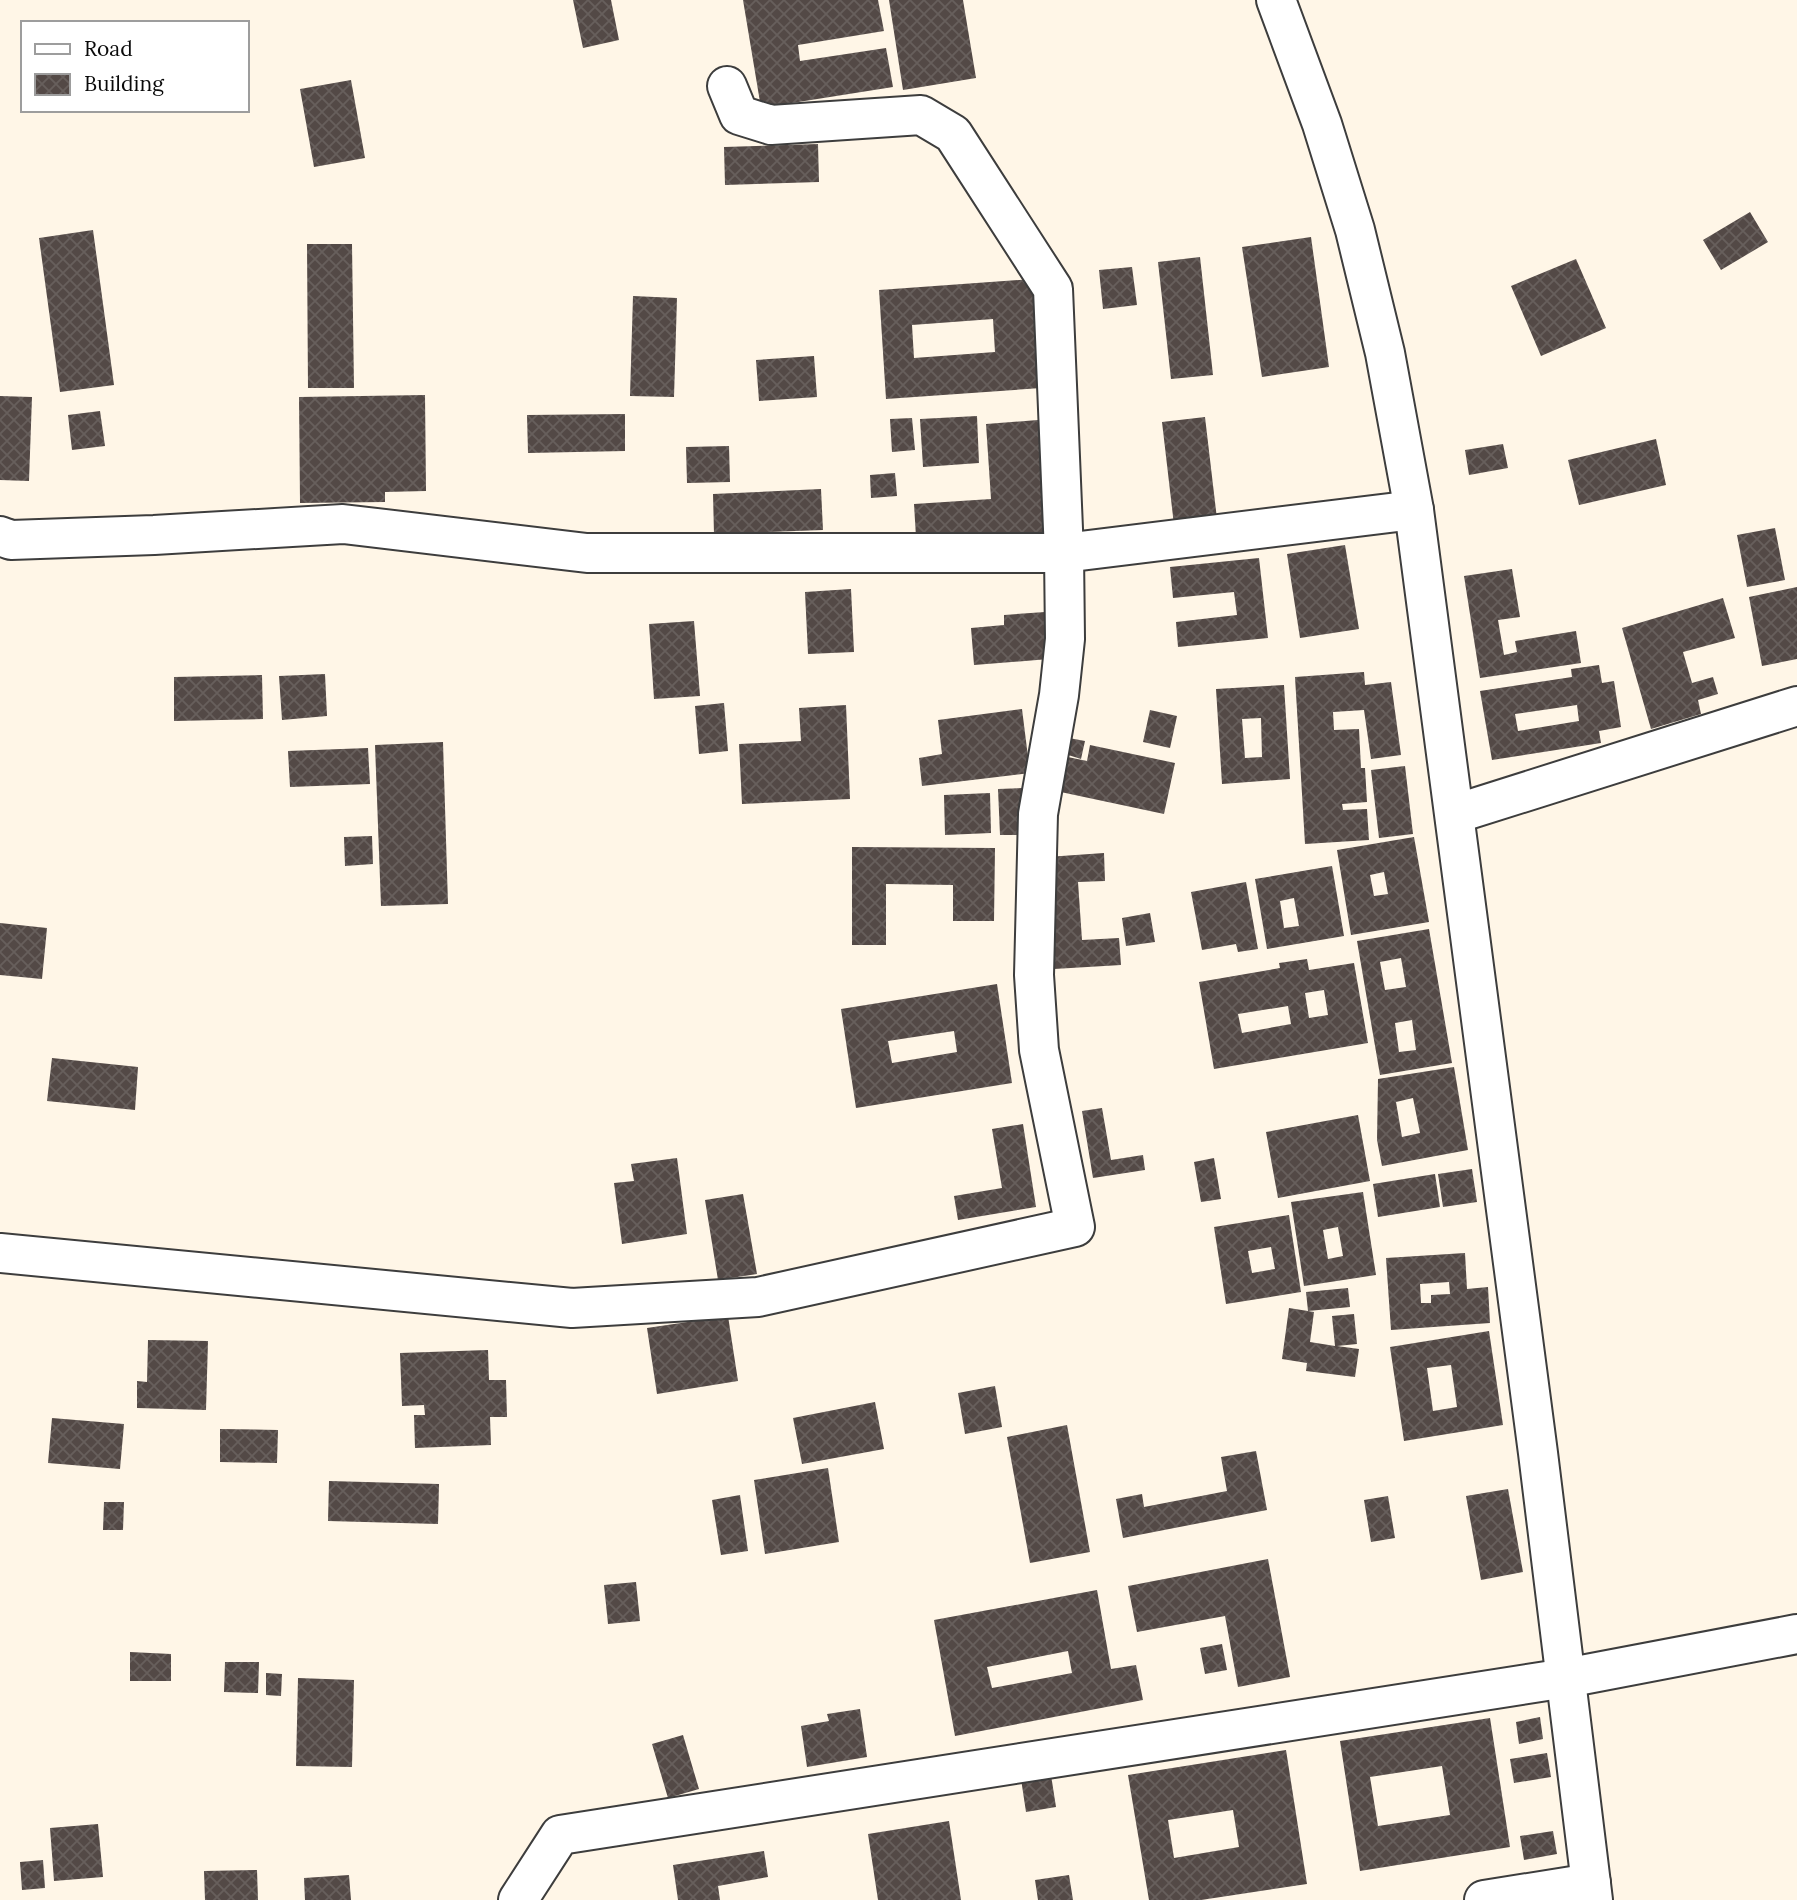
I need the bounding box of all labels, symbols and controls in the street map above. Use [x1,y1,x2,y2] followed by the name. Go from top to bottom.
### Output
[21,21,248,112] legend
[84,35,133,62] text: Road
[84,70,164,97] text: Building

